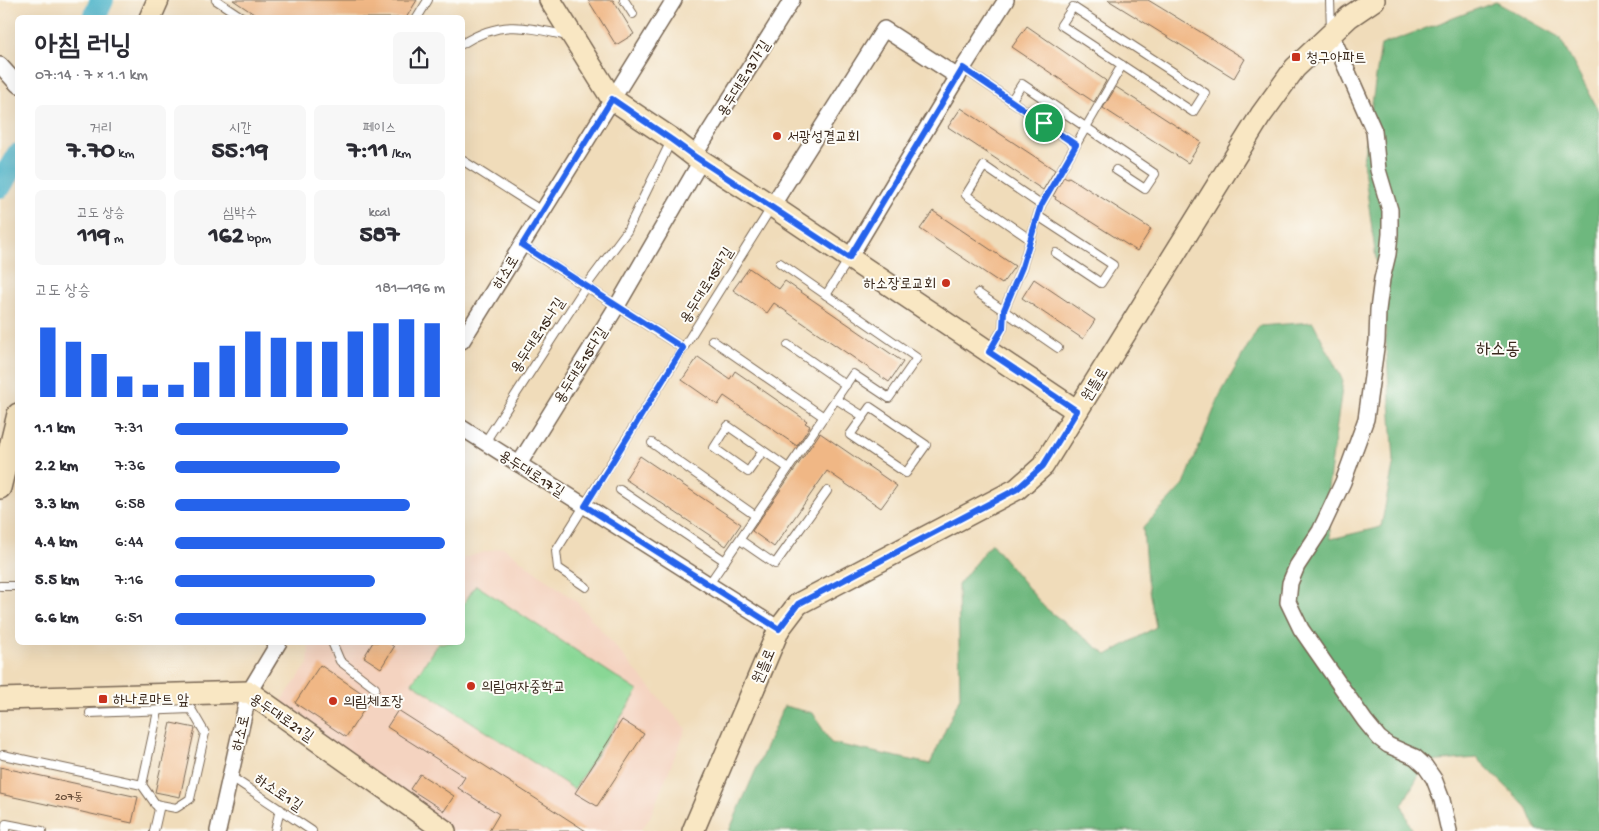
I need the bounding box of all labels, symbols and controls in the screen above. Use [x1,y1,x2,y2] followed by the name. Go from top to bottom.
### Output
[35,31,132,64] text: 아침 러닝
[393,32,445,84] button: share
[714,38,775,120] street label: 용두대로13가길
[1306,50,1366,68] place label: 청구아파트
[1290,51,1302,63] marker: 청구아파트
[35,67,148,86] text: 07:14 · 7 × 1.1 km
[1023,102,1065,144] pin
[1030,109,1058,137] icon: arrive
[89,121,112,138] text: 거리
[229,121,251,138] text: 시간
[362,121,396,138] text: 페이스
[787,129,859,147] place label: 서광성결교회
[771,130,783,142] marker: 서광성결교회
[67,138,115,167] text: 7.70
[212,138,268,167] text: 55:19
[347,138,388,167] text: 7:11
[115,146,134,163] text: km
[388,146,411,163] text: /km
[368,205,390,222] text: kcal
[76,206,125,223] text: 고도 상승
[223,206,257,223] text: 심박수
[359,222,399,251] text: 587
[78,223,110,252] text: 119
[209,223,244,252] text: 162
[110,231,124,248] text: m
[244,231,271,248] text: bpm
[677,245,738,327] street label: 용두대로15라길
[490,253,524,293] street label: 하소로
[864,276,936,294] place label: 하소장로교회
[940,277,952,289] marker: 하소장로교회
[376,280,445,299] text: 181–196 m
[35,283,90,302] text: 고도 상승
[508,295,570,377] street label: 용두대로15나길
[551,325,612,407] street label: 용두대로15다길
[1476,340,1520,361] district label: 하소동
[1078,365,1113,405] street label: 원뜰로
[35,420,75,439] text: 1.1 km
[115,420,143,439] text: 7:31
[495,447,567,502] street label: 용두대로17길
[35,458,78,477] text: 2.2 km
[115,458,145,477] text: 7:36
[35,496,79,515] text: 3.3 km
[115,496,145,515] text: 6:58
[35,534,77,553] text: 4.4 km
[115,534,143,553] text: 6:44
[35,572,79,591] text: 5.5 km
[115,572,143,591] text: 7:16
[35,610,79,629] text: 6.6 km
[115,610,143,629] text: 6:51
[749,647,780,687] street label: 원뜰로
[481,679,566,697] place label: 의림여자중학교
[465,680,477,692] marker: 의림여자중학교
[245,691,316,747] street label: 용두대로21길
[113,692,189,710] place label: 하나로마트 앞
[97,693,109,705] marker: 하나로마트 앞
[343,694,403,712] place label: 의림체조장
[327,695,339,707] marker: 의림체조장
[229,714,255,753] street label: 하소로
[250,771,305,816] street label: 하소로1길
[55,791,83,805] house number: 207동

